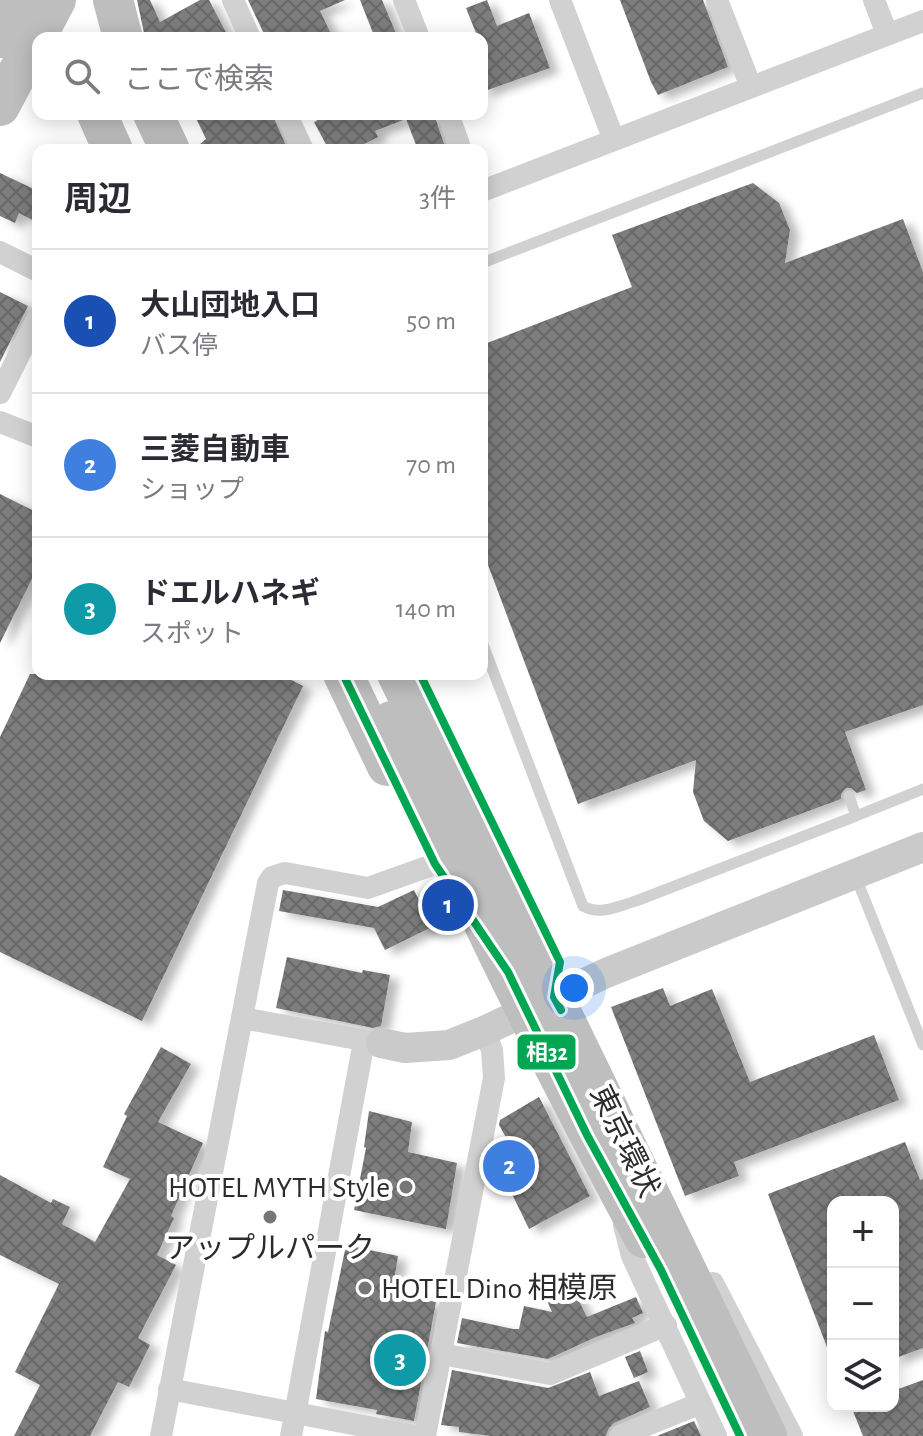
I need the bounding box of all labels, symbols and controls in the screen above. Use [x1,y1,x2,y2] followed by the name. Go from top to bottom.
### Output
[32,32,488,120] search box
[60,54,104,98] icon: search
[124,65,274,95] text: ここで検索
[64,183,132,217] text: 周辺
[419,186,456,212] text: 3件
[140,291,320,321] text: 大山団地入口
[85,308,95,334] text: 1
[406,308,456,334] text: 50 m
[140,333,218,359] text: バス停
[140,435,290,465] text: 三菱自動車
[84,452,96,478] text: 2
[406,452,456,478] text: 70 m
[140,477,244,503] text: ショップ
[140,579,320,609] text: ドエルハネギ
[84,596,96,622] text: 3
[396,596,456,622] text: 140 m
[140,621,244,647] text: スポット
[422,875,474,935] pin: 1
[554,968,594,1008] your location
[516,1033,577,1071] line badge: 相32
[526,1041,568,1064] text: 相32
[584,1080,666,1202] street label: 東京環状
[483,1136,535,1196] pin: 2
[168,1173,390,1203] place label: HOTEL MYTH Style
[397,1178,415,1196] marker: HOTEL MYTH Style
[827,1196,899,1412] map controls
[827,1196,899,1268] button: +
[261,1208,279,1226] marker: アップルパーク
[165,1233,375,1264] place label: アップルパーク
[827,1268,899,1340] button: −
[381,1272,617,1304] place label: HOTEL Dino 相模原
[356,1279,374,1297] marker: HOTEL Dino 相模原
[374,1330,426,1390] pin: 3
[827,1340,899,1412] button: layers

